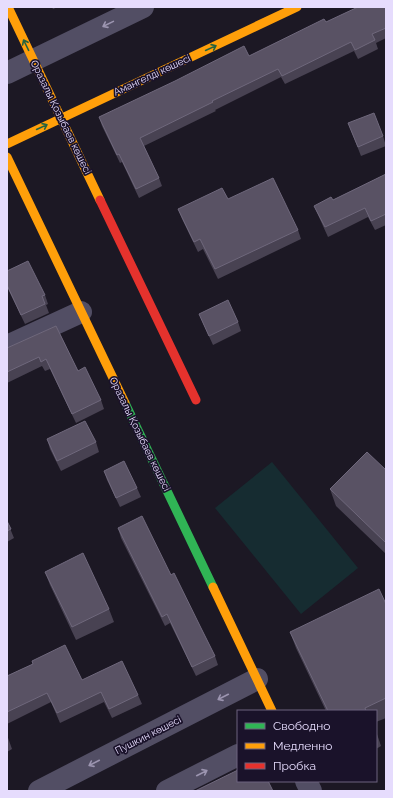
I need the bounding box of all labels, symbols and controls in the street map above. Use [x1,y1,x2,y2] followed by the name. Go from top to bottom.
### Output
[102,21,114,28] one-way arrow
[22,39,29,51] one-way arrow
[204,44,216,51] one-way arrow
[112,52,192,98] street label: Амангелді көшесі
[29,58,93,176] street label: Оразалы Қозыбаев көшесі
[36,123,48,130] one-way arrow
[108,375,172,493] street label: Оразалы Қозыбаев көшесі
[217,694,229,701] one-way arrow
[237,710,377,782] legend
[113,714,183,756] street label: Пушкин көшесі
[273,719,330,733] text: Свободно
[273,739,332,753] text: Медленно
[273,759,316,773] text: Пробка
[89,760,101,767] one-way arrow
[195,769,207,777] one-way arrow

